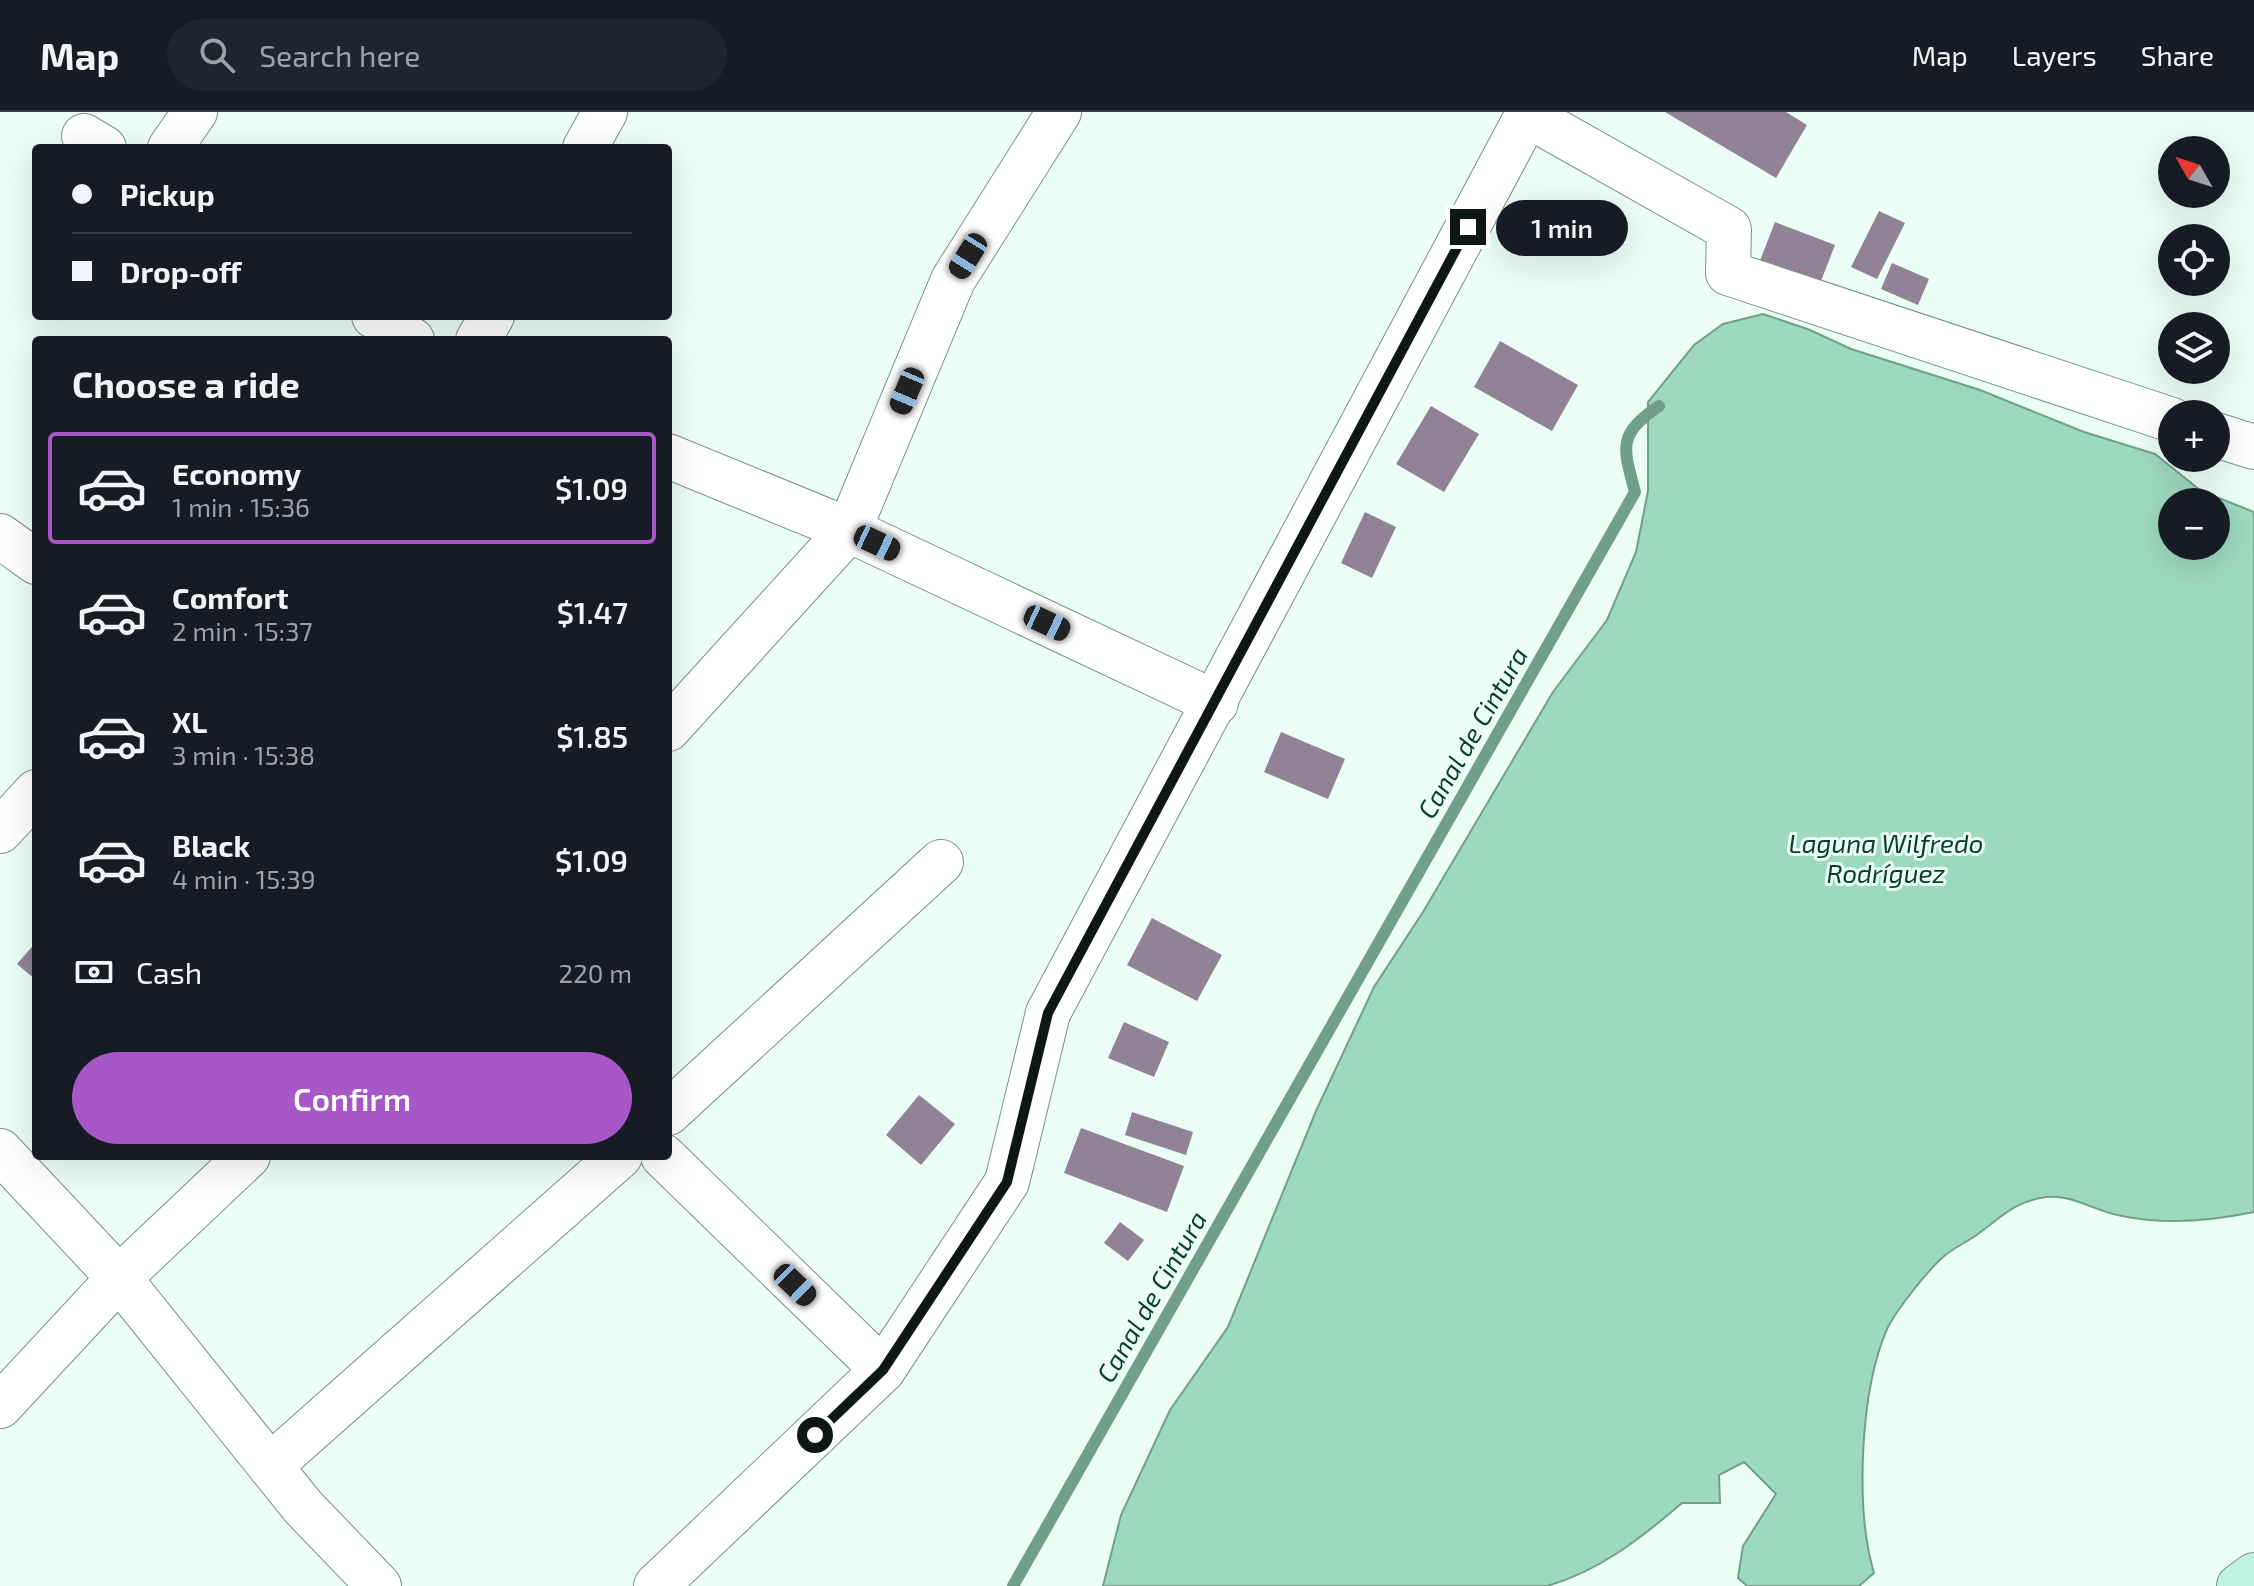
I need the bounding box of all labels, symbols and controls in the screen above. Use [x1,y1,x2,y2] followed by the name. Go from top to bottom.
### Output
[167,19,727,91] search box
[40,32,119,78] text: Map
[195,33,239,77] icon: search
[259,37,420,73] text: Search here
[1912,38,1968,72] text: Map
[2012,38,2097,72] text: Layers
[2141,38,2214,72] text: Share
[2158,136,2230,208] north arrow
[2158,136,2230,560] map controls
[120,176,215,212] text: Pickup
[1496,199,1628,255] callout: 1 min
[1450,209,1486,245] route end
[1531,212,1593,243] text: 1 min
[2158,224,2230,296] button: locate
[945,229,991,283] car
[120,253,242,289] text: Drop-off
[2158,312,2230,384] button: layers
[72,362,300,405] text: Choose a ride
[887,364,927,418] car
[2158,400,2230,472] button: +
[76,452,148,524] icon: car
[172,455,301,491] text: Economy
[555,470,628,506] text: $1.09
[2158,488,2230,560] button: −
[172,491,310,522] text: 1 min · 15:36
[850,522,904,564] car
[76,576,148,648] icon: car
[172,579,289,615] text: Comfort
[557,594,628,630] text: $1.47
[1020,602,1074,644] car
[172,615,313,646] text: 2 min · 15:37
[1410,641,1533,823] water label: Canal de Cintura
[76,700,148,772] icon: car
[172,703,207,739] text: XL
[556,718,628,754] text: $1.85
[172,739,315,770] text: 3 min · 15:38
[76,824,148,896] icon: car
[172,827,250,863] text: Black
[1789,827,1983,888] water label: Laguna Wilfredo Rodríguez
[555,842,628,878] text: $1.09
[172,863,316,894] text: 4 min · 15:39
[72,950,116,994] icon: cash
[136,954,202,990] text: Cash
[559,957,632,988] text: 220 m
[72,1052,632,1144] button: Confirm
[1089,1205,1212,1387] water label: Canal de Cintura
[769,1260,821,1310] car
[797,1417,833,1453] route start

